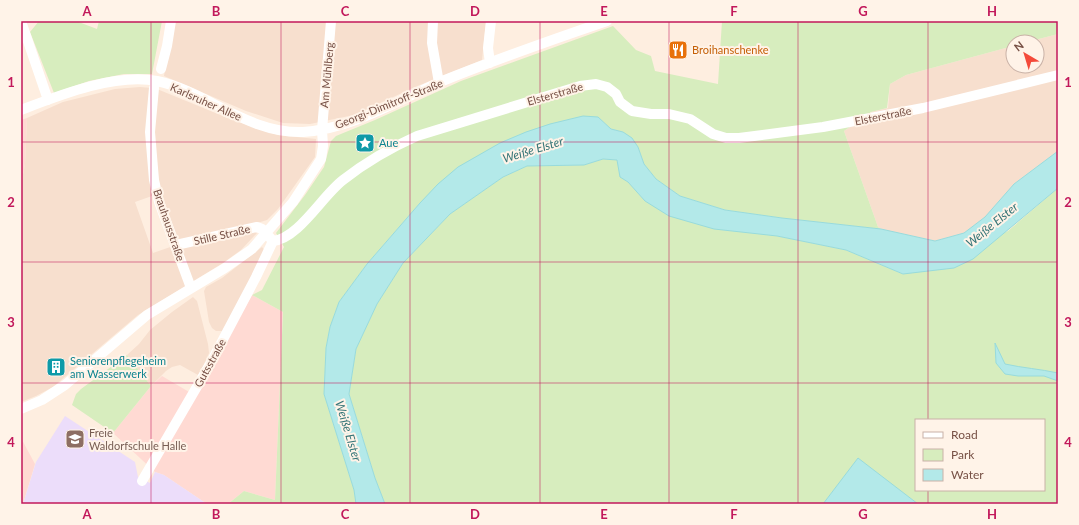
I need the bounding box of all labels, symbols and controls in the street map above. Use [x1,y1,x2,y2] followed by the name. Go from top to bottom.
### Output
[81,3,92,19] text: A
[212,3,221,19] text: B
[341,3,350,19] text: C
[470,3,480,19] text: D
[600,3,608,19] text: E
[730,3,738,19] text: F
[858,3,868,19] text: G
[987,3,997,19] text: H
[1005,34,1045,74] north arrow
[1011,38,1026,53] text: N
[667,39,689,61] restaurant icon: Broihanschenke
[317,41,336,108] street label: Am Mühlberg
[692,43,769,56] place label: Broihanschenke
[7,74,15,90] text: 1
[1064,74,1072,90] text: 1
[333,76,445,131] street label: Georgi-Dimitroff-Straße
[525,79,585,108] street label: Elsterstraße
[169,80,244,123] street label: Karlsruher Allee
[853,104,913,127] street label: Elsterstraße
[354,132,376,154] place icon: Aue
[501,133,566,166] water label: Weiße Elster
[379,136,398,149] place label: Aue
[151,187,188,263] street label: Brauhausstraße
[7,194,15,210] text: 2
[1064,194,1072,210] text: 2
[963,198,1021,250] water label: Weiße Elster
[192,222,252,247] street label: Stille Straße
[7,314,15,330] text: 3
[1064,314,1072,330] text: 3
[191,336,228,389] street label: Gutsstraße
[70,354,166,380] place label: Seniorenpflegeheim am Wasserwerk
[45,356,67,378] building icon: Seniorenpflegeheim am Wasserwerk
[332,399,365,464] water label: Weiße Elster
[915,419,1045,491] legend
[89,426,186,452] place label: Freie Waldorfschule Halle
[951,427,978,442] text: Road
[64,428,86,450] school or university icon: Freie Waldorfschule Halle
[7,434,15,450] text: 4
[1064,434,1072,450] text: 4
[951,447,975,462] text: Park
[951,467,984,482] text: Water
[81,506,92,522] text: A
[212,506,221,522] text: B
[341,506,350,522] text: C
[470,506,480,522] text: D
[600,506,608,522] text: E
[730,506,738,522] text: F
[858,506,868,522] text: G
[987,506,997,522] text: H

